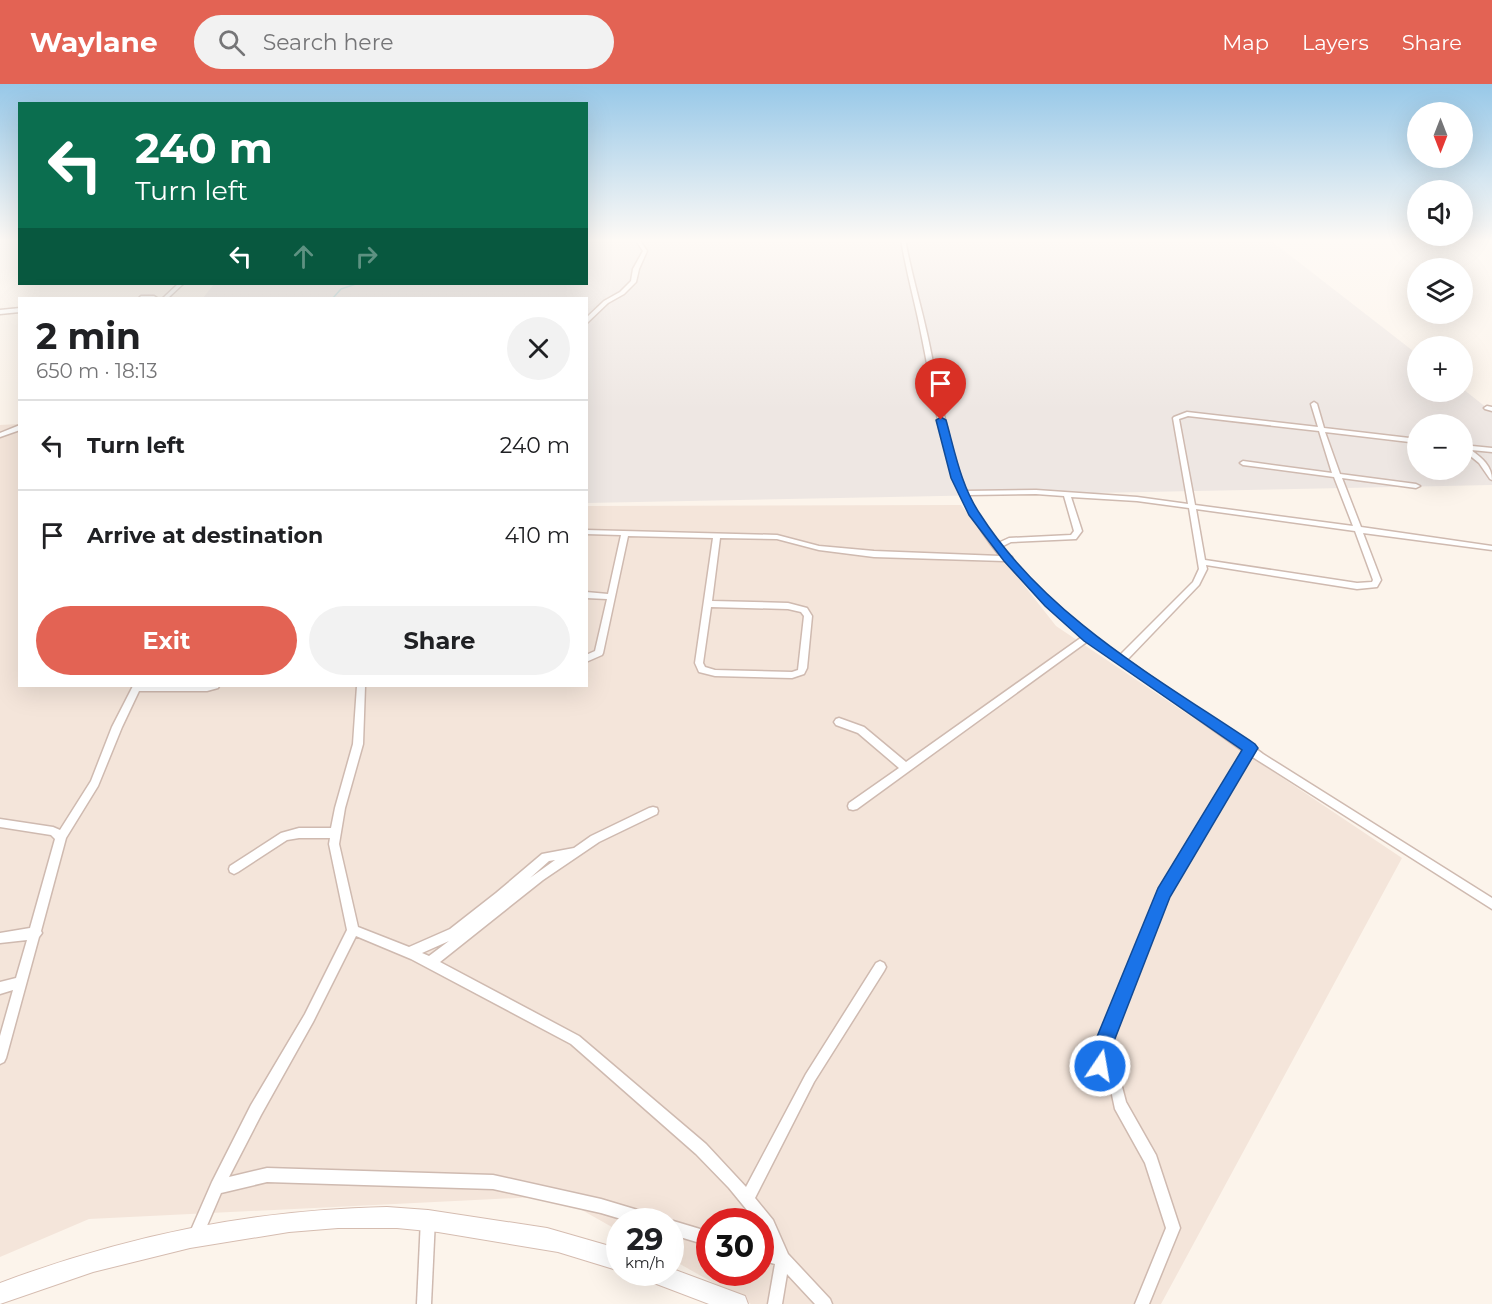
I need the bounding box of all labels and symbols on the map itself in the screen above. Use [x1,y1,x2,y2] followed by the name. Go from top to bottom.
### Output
[1407,102,1473,168] north arrow
[915,358,966,420] pin
[1068,1034,1132,1098] position arrow
[696,1208,774,1286] speed limit sign: 30

